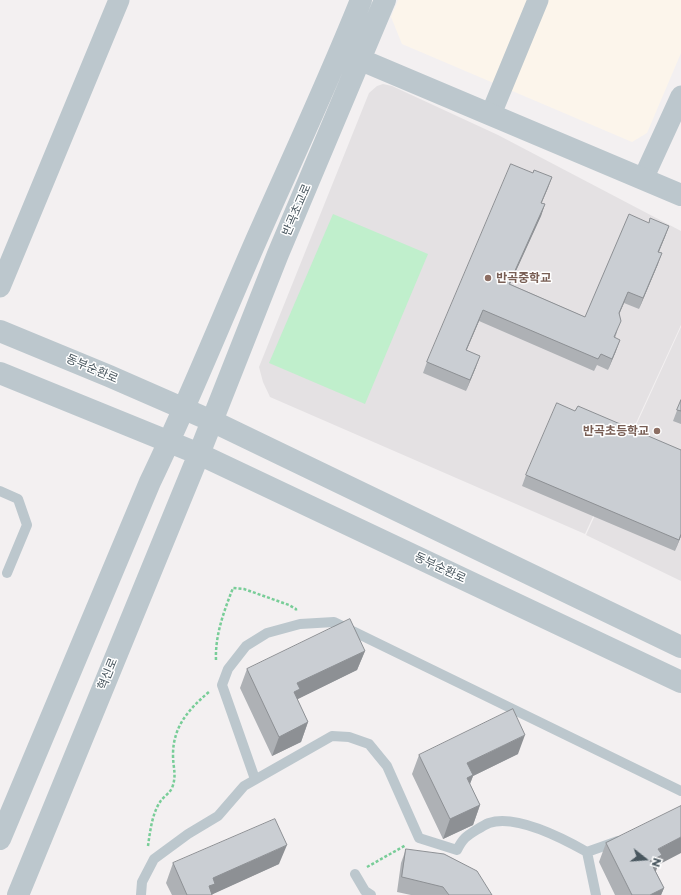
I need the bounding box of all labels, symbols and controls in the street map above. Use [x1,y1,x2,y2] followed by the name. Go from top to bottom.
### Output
[280,182,314,238] street label: 반곡초교로
[496,271,551,285] place label: 반곡중학교
[483,273,493,283] marker: 반곡중학교
[64,352,120,386] street label: 동부순환로
[583,424,649,438] place label: 반곡초등학교
[652,426,662,436] marker: 반곡초등학교
[412,550,468,586] street label: 동부순환로
[95,656,121,692] street label: 혁신로
[625,839,665,879] north arrow
[648,856,664,869] text: N

